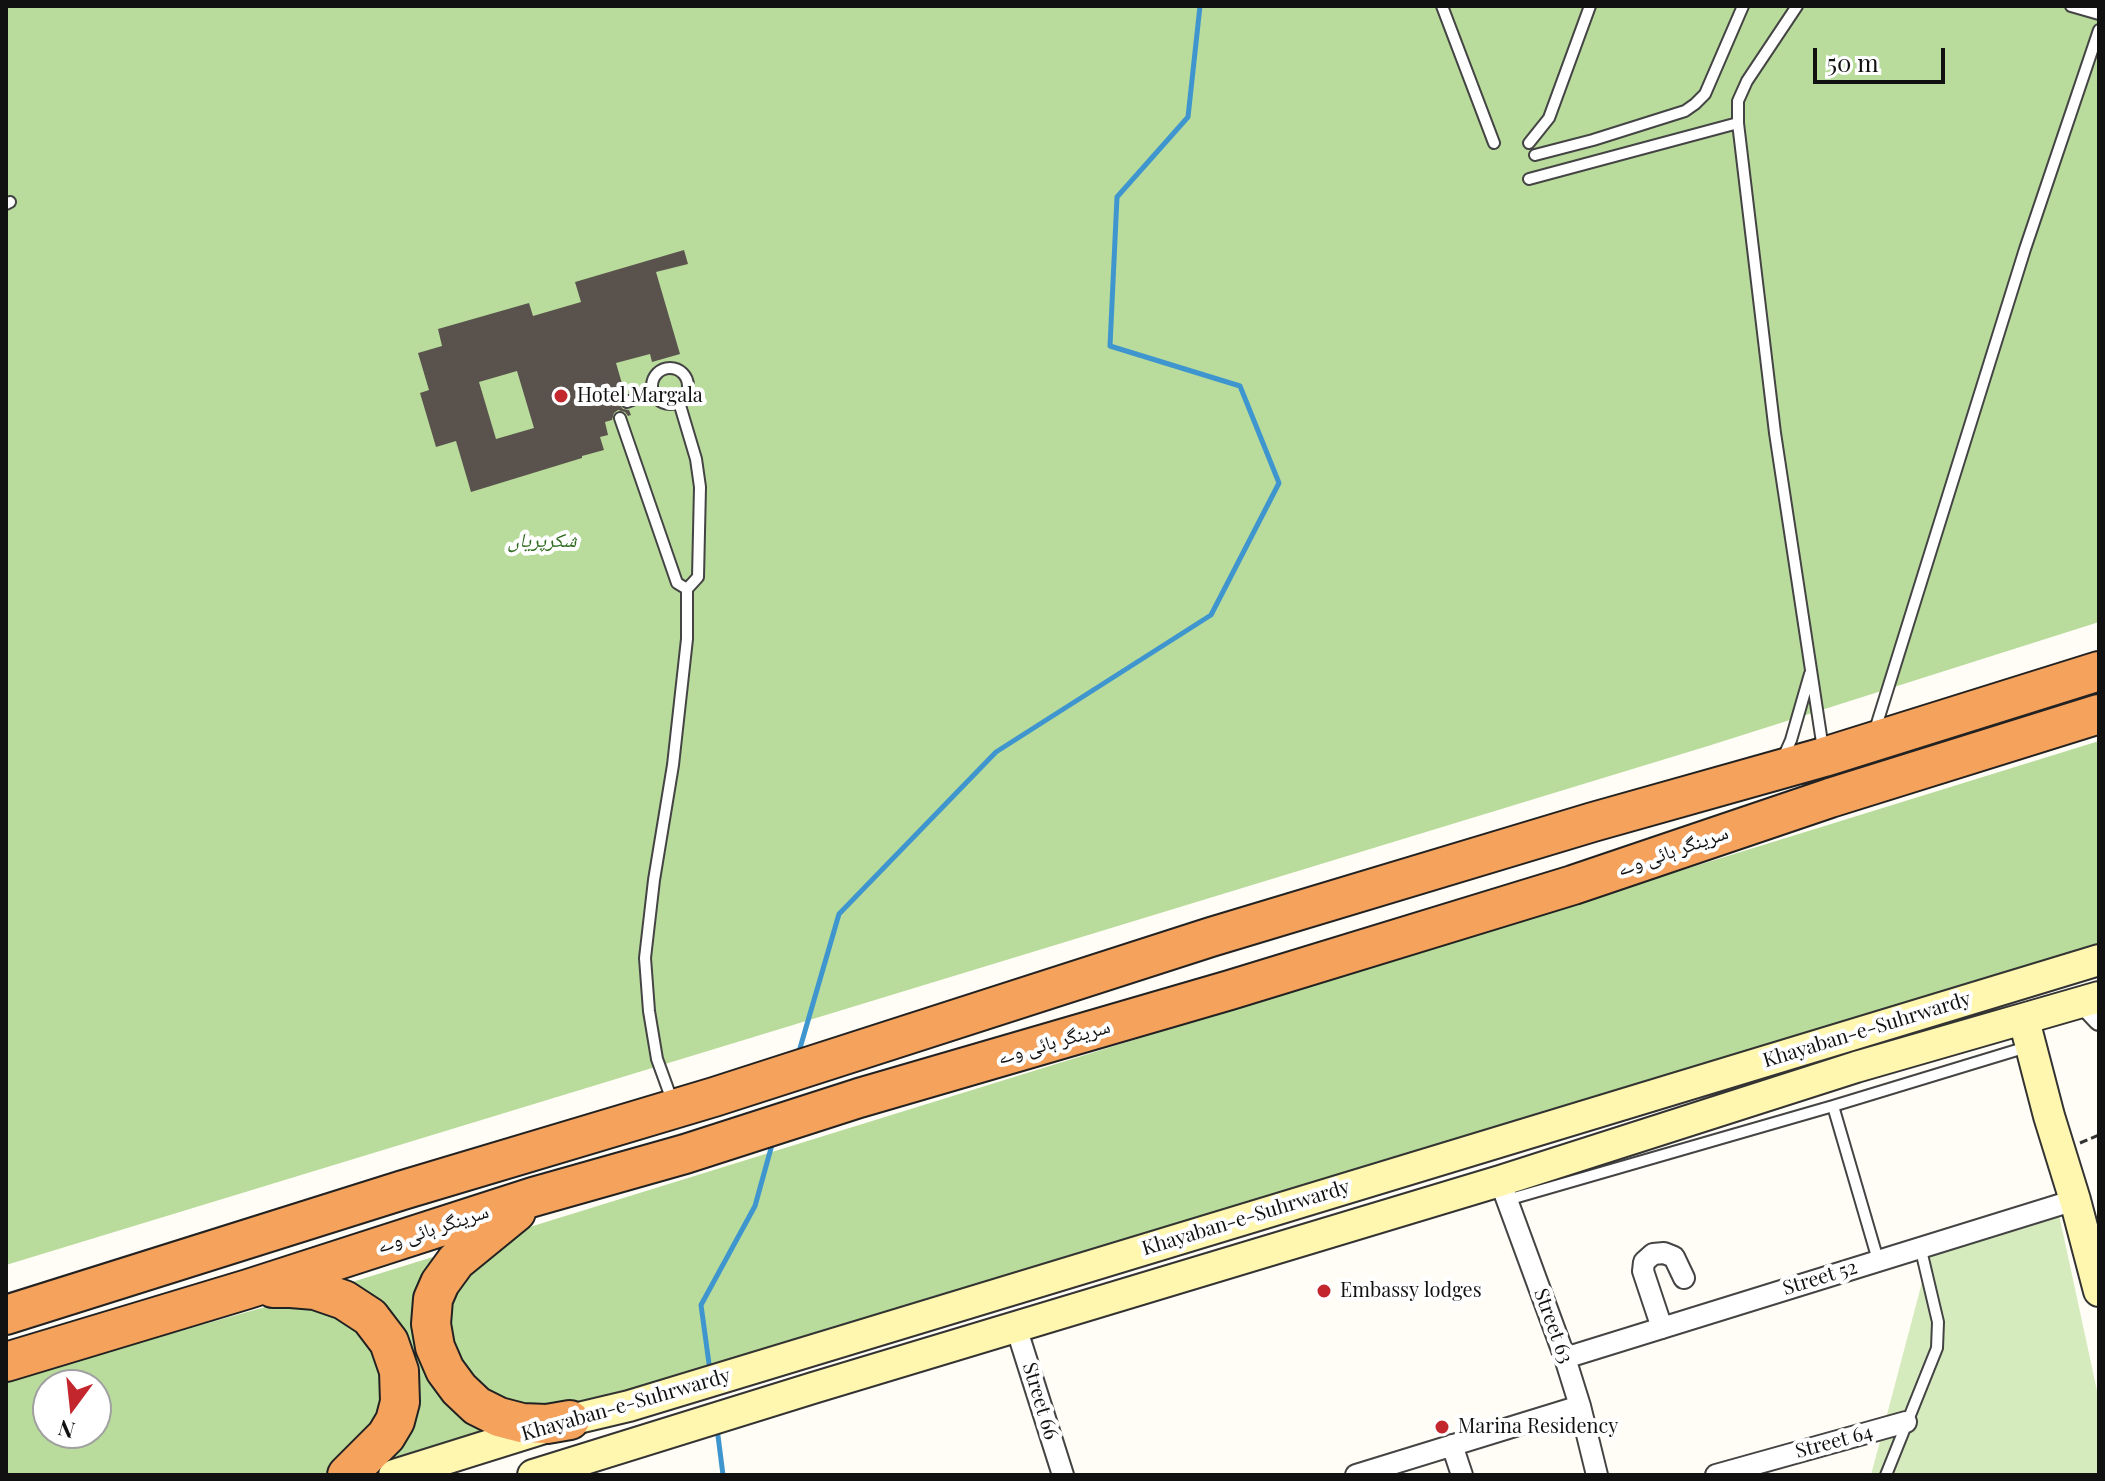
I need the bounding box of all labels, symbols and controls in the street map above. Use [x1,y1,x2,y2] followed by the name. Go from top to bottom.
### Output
[1817,32,1949,82] scale bar
[1827,46,1879,78] text: 50 m
[577,384,703,408] place label: Hotel Margala
[552,387,570,405] marker: Hotel Margala
[508,529,576,553] park label: شکرپریاں
[1614,821,1732,881] street label: سرینگر ہائی وے
[1760,987,1974,1073] street label: Khayaban-e-Suhrwardy
[995,1015,1113,1069] street label: سرینگر ہائی وے
[1139,1175,1353,1261] street label: Khayaban-e-Suhrwardy
[374,1200,492,1258] street label: سرینگر ہائی وے
[1780,1255,1860,1301] street label: Street 52
[1340,1279,1482,1303] place label: Embassy lodges
[1315,1282,1333,1300] marker: Embassy lodges
[1528,1285,1578,1367] street label: Street 63
[1017,1360,1063,1442] street label: Street 66
[519,1364,733,1446] street label: Khayaban-e-Suhrwardy
[32,1369,112,1449] north arrow
[55,1414,78,1447] text: N
[1458,1415,1618,1439] place label: Marina Residency
[1433,1418,1451,1436] marker: Marina Residency
[1793,1420,1875,1464] street label: Street 64

